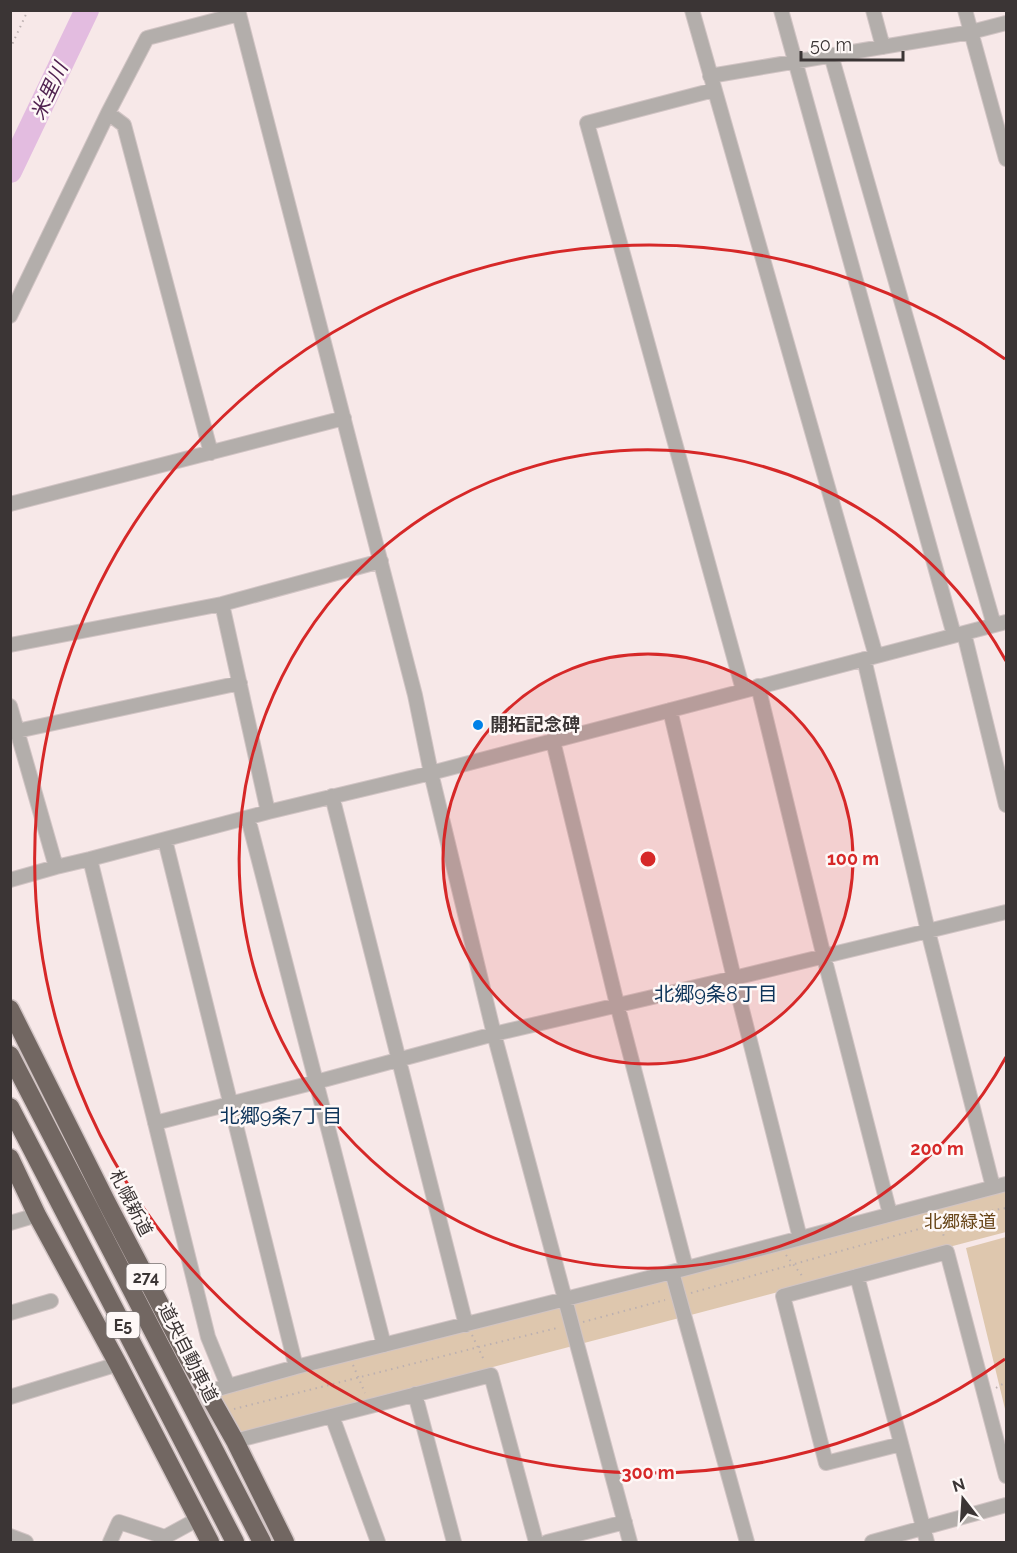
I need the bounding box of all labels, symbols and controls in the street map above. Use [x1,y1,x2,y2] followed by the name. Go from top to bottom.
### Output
[801,24,903,62] scale bar
[810,34,852,55] text: 50 m
[25,57,73,123] water label: 米里川
[490,714,580,735] place label: 開拓記念碑
[471,718,485,732] marker: 開拓記念碑
[827,848,879,869] text: 100 m
[638,849,658,869] centre of rings
[654,982,778,1006] district label: 北郷9条8丁目
[220,1104,342,1128] district label: 北郷9条7丁目
[910,1138,964,1159] text: 200 m
[106,1166,157,1240] street label: 札幌新道
[924,1211,996,1232] park label: 北郷緑道
[126,1264,166,1290] road number: 274
[155,1300,222,1406] street label: 道央自動車道
[106,1312,140,1338] road number: E5
[621,1462,675,1483] text: 300 m
[933,1469,993,1529] north arrow
[950,1474,967,1496] text: N

